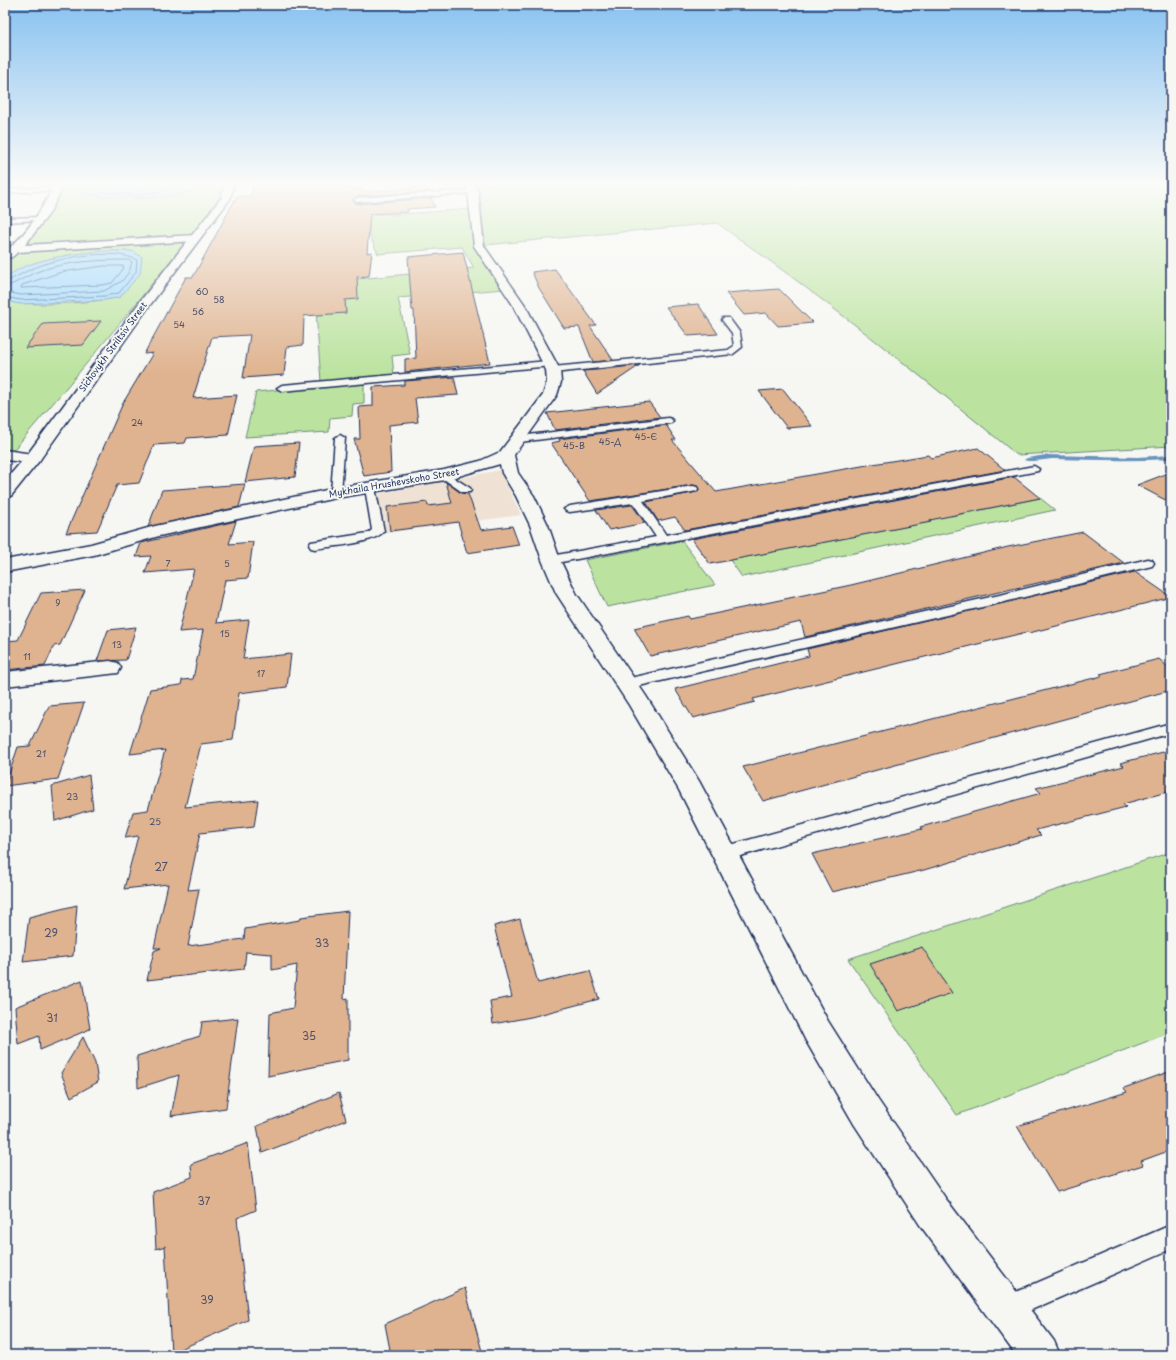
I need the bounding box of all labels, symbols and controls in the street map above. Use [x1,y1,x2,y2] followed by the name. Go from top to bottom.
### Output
[196,284,209,298] house number: 60
[213,292,225,306] house number: 58
[75,298,150,394] street label: Sichovykh Striltsiv Street
[192,304,204,318] house number: 56
[173,317,185,331] house number: 54
[131,415,143,429] house number: 24
[635,429,658,443] house number: 45-Є
[599,434,621,448] house number: 45-Д
[563,438,585,452] house number: 45-В
[328,464,460,500] street label: Mykhaila Hrushevskoho Street
[165,556,171,570] house number: 7
[224,556,230,570] house number: 5
[55,595,61,609] house number: 9
[220,626,230,640] house number: 15
[112,637,122,651] house number: 13
[23,649,31,663] house number: 11
[257,666,266,680] house number: 17
[36,746,46,760] house number: 21
[66,789,78,803] house number: 23
[149,814,161,828] house number: 25
[154,858,168,875] house number: 27
[44,924,58,941] house number: 29
[315,934,329,951] house number: 33
[46,1009,58,1026] house number: 31
[302,1027,316,1044] house number: 35
[198,1192,211,1209] house number: 37
[200,1291,214,1308] house number: 39

